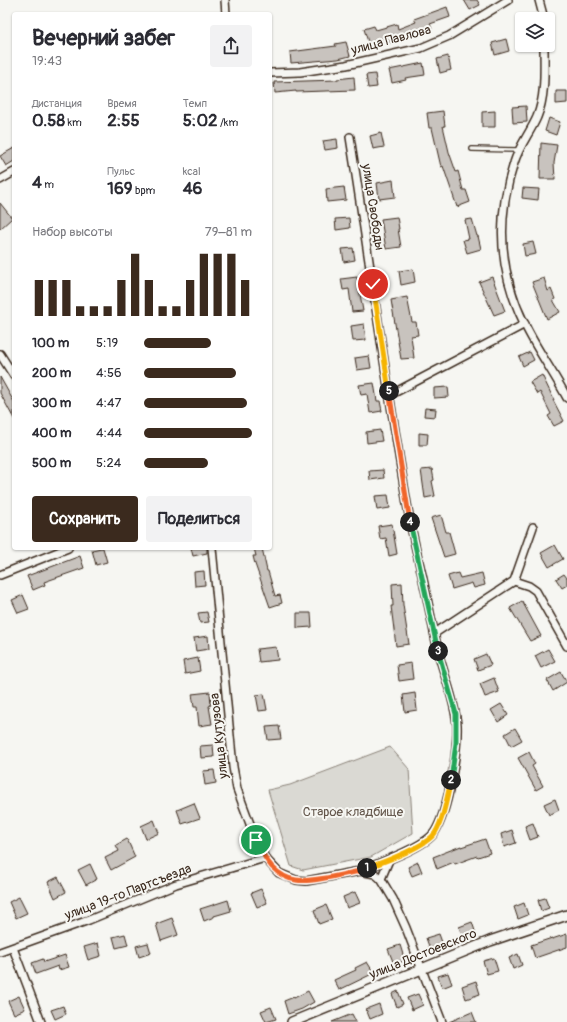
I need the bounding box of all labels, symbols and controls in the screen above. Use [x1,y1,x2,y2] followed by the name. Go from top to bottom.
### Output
[515,12,555,52] map controls
[515,12,555,52] button: layers
[349,22,433,59] street label: улица Павлова
[32,24,175,52] text: Вечерний забег
[210,25,252,67] button: share
[32,53,62,69] text: 19:43
[32,97,82,110] text: Дистанция
[107,97,137,110] text: Время
[183,97,207,110] text: Темп
[32,110,65,131] text: 0.58
[107,110,140,131] text: 2:55
[183,110,218,131] text: 5:02
[65,116,82,129] text: km
[218,116,238,129] text: /km
[358,162,388,251] street label: улица Свободы
[107,165,135,178] text: Пульс
[183,165,201,178] text: kcal
[32,172,42,193] text: 4
[42,178,54,191] text: m
[107,178,133,199] text: 169
[183,178,202,199] text: 46
[133,184,155,197] text: bpm
[32,224,113,240] text: Набор высоты
[205,224,252,240] text: 79–81 m
[356,267,390,301] pin
[362,273,384,295] icon: check
[32,335,69,351] text: 100 m
[96,335,118,351] text: 5:19
[32,365,71,381] text: 200 m
[96,365,122,381] text: 4:56
[379,381,399,401] pin: 5
[386,384,392,397] text: 5
[32,395,71,411] text: 300 m
[96,395,121,411] text: 4:47
[32,425,72,441] text: 400 m
[96,425,122,441] text: 4:44
[32,455,71,471] text: 500 m
[96,455,121,471] text: 5:24
[32,496,138,542] button: Сохранить
[146,496,252,542] button: Поделиться
[400,512,420,532] pin: 4
[407,515,413,528] text: 4
[428,641,448,661] pin: 3
[435,644,441,657] text: 3
[207,692,232,781] street label: улица Кутузова
[441,770,461,790] pin: 2
[448,773,454,786] text: 2
[303,804,404,820] park label: Старое кладбище
[239,823,273,857] pin
[245,829,267,851] icon: arrive
[357,858,377,878] pin: 1
[61,860,194,924] street label: улица 19-го Партсъезда
[365,861,369,874] text: 1
[366,925,479,983] street label: улица Достоевского

